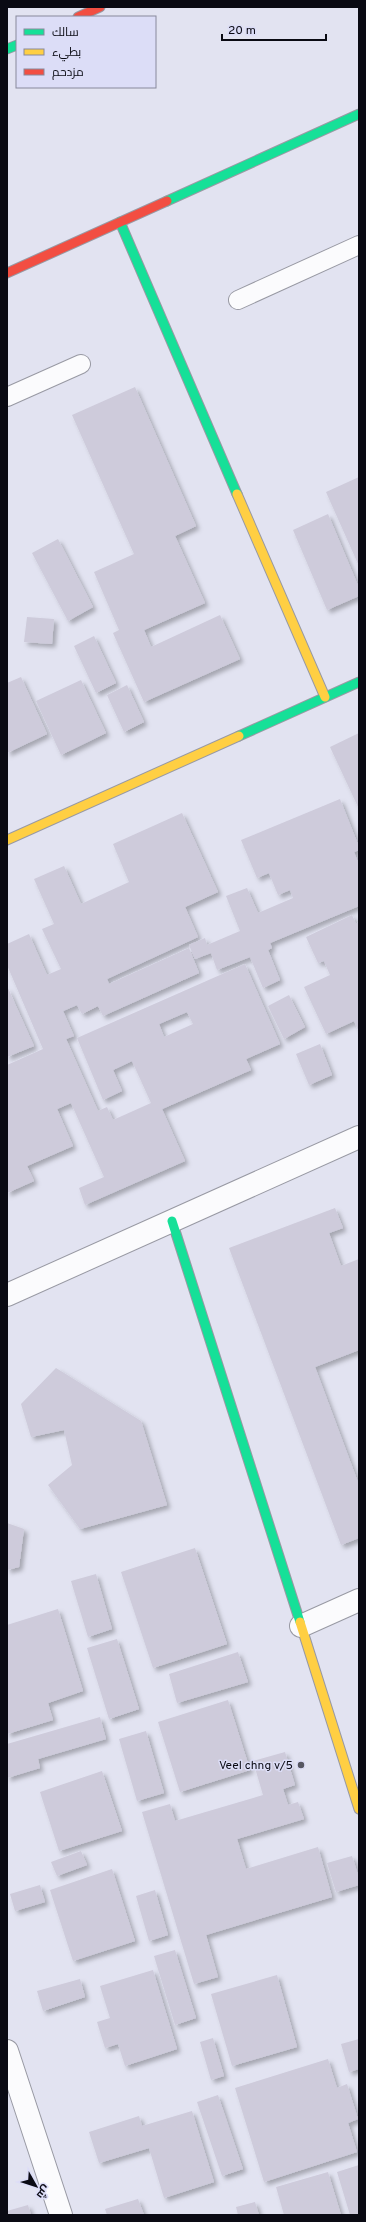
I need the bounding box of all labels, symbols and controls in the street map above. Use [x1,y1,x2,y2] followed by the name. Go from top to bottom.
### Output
[16,16,156,88] legend
[222,16,326,42] scale bar
[228,23,256,39] text: 20 m
[52,25,79,41] text: سالك
[52,45,81,62] text: بطيء
[52,65,84,81] text: مزدحم
[219,1758,293,1774] place label: Veel chng v/5
[296,1760,306,1770] marker: Veel chng v/5
[16,2166,56,2206] north arrow
[33,2182,53,2202] text: ش

